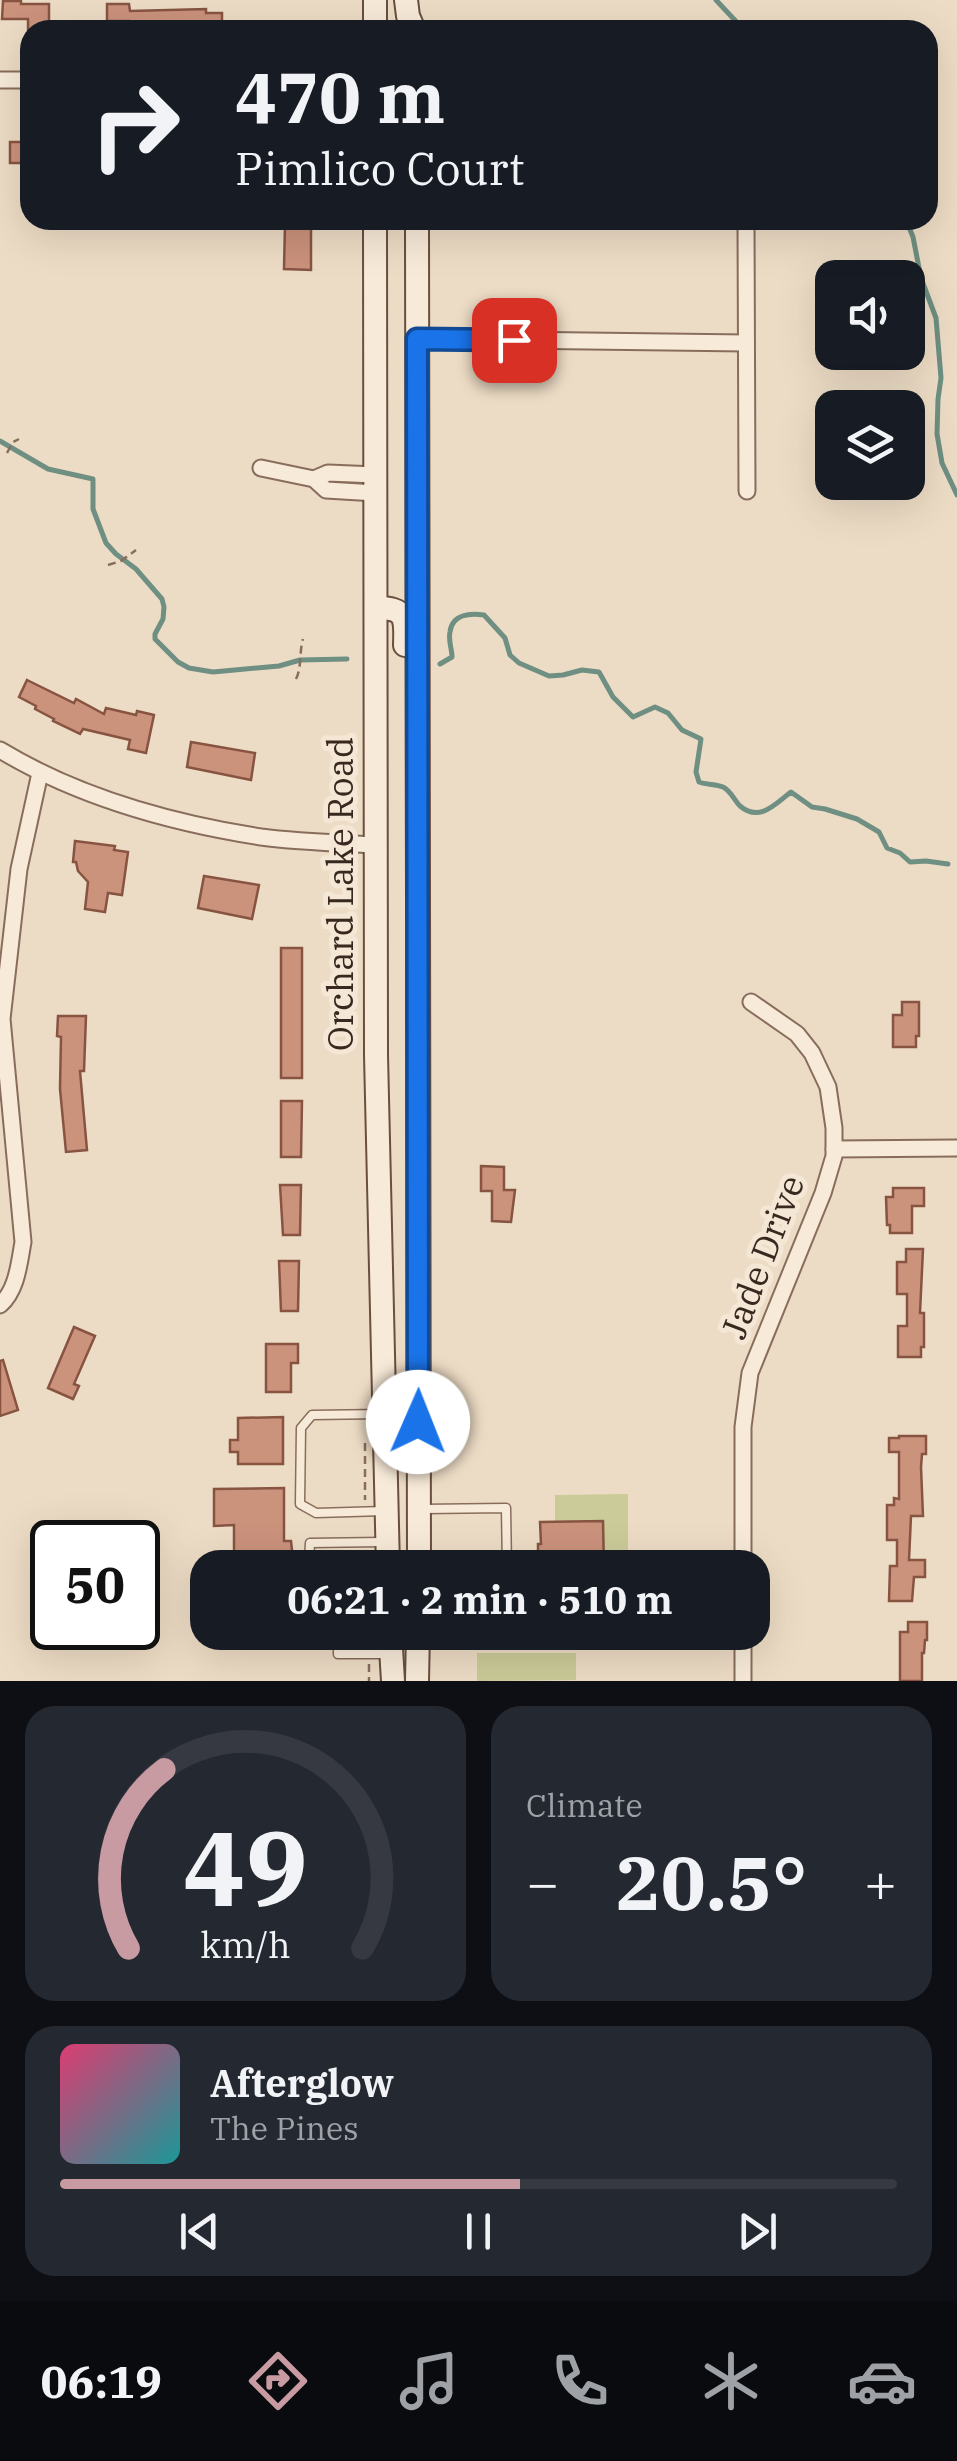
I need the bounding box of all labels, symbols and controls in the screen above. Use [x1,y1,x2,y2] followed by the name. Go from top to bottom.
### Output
[235,51,445,142] text: 470 m
[70,60,200,190] icon: right
[235,139,525,197] text: Pimlico Court
[815,260,925,500] map controls
[815,260,925,370] button: sound
[472,298,557,383] pin
[487,313,542,368] icon: arrive
[815,390,925,500] button: layers
[317,737,363,1051] street label: Orchard Lake Road
[710,1168,814,1345] street label: Jade Drive
[366,1370,470,1474] position arrow
[30,1520,160,1650] speed limit sign: 50
[287,1575,673,1624] text: 06:21 · 2 min · 510 m
[526,1784,643,1826] text: Climate
[183,1799,308,1935] text: 49
[616,1833,807,1931] text: 20.5°
[526,1847,559,1918] text: −
[864,1847,897,1918] text: +
[200,1921,291,1968] text: km/h
[210,2058,394,2107] text: Afterglow
[210,2107,359,2149] text: The Pines
[172,2204,227,2259] icon: previous
[451,2204,506,2259] icon: pause
[730,2204,785,2259] icon: next
[243,2346,313,2416] icon: directions
[394,2346,464,2416] icon: music
[545,2346,615,2416] icon: phone
[696,2346,766,2416] icon: climate
[847,2346,917,2416] icon: car
[40,2352,162,2410] text: 06:19

